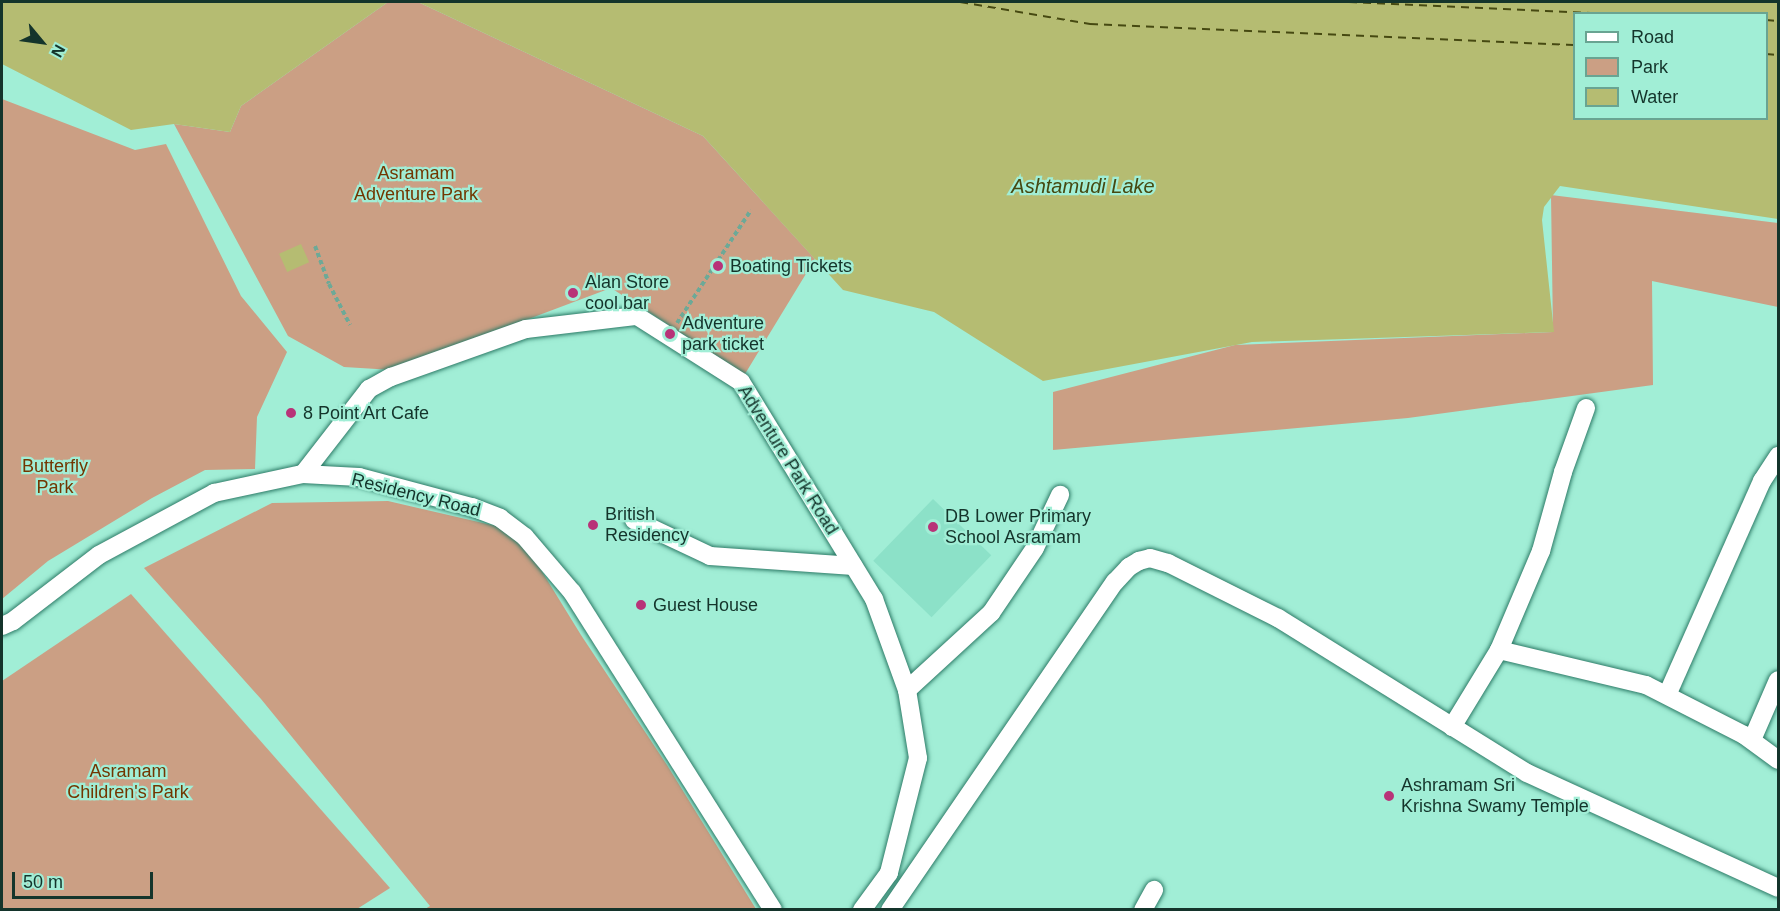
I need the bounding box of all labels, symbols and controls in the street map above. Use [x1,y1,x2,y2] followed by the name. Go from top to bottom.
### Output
[12,12,72,72] north arrow
[1573,12,1768,120] legend
[1631,27,1674,47] text: Road
[48,42,68,60] text: N
[1631,57,1668,77] text: Park
[1631,87,1678,107] text: Water
[354,163,478,206] park label: Asramam Adventure Park
[1011,174,1155,198] water label: Ashtamudi Lake
[730,255,852,277] place label: Boating Tickets
[711,259,725,273] marker: Boating Tickets
[585,272,669,314] place label: Alan Store cool bar
[566,286,580,300] marker: Alan Store cool bar
[682,313,764,356] place label: Adventure park ticket
[663,327,677,341] marker: Adventure park ticket
[733,381,843,539] street label: Adventure Park Road
[303,402,430,424] place label: 8 Point Art Cafe
[284,406,298,420] marker: 8 Point Art Cafe
[22,456,88,498] park label: Butterfly Park
[349,469,483,521] street label: Residency Road
[605,504,689,546] place label: British Residency
[945,506,1091,548] place label: DB Lower Primary School Asramam
[586,518,600,532] marker: British Residency
[926,520,940,534] marker: DB Lower Primary School Asramam
[653,594,758,616] place label: Guest House
[634,598,648,612] marker: Guest House
[67,761,189,804] park label: Asramam Children's Park
[1401,775,1589,818] place label: Ashramam Sri Krishna Swamy Temple
[1382,789,1396,803] marker: Ashramam Sri Krishna Swamy Temple
[15,860,156,898] scale bar
[23,872,63,892] text: 50 m

